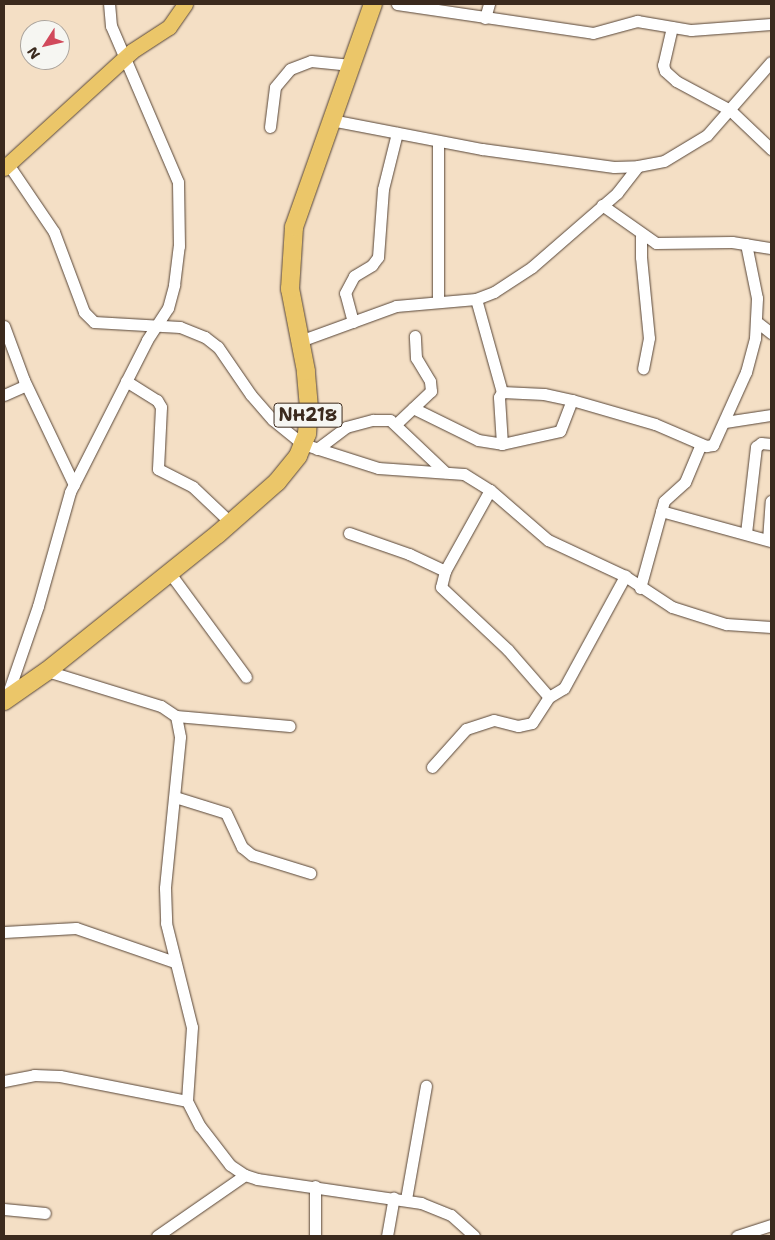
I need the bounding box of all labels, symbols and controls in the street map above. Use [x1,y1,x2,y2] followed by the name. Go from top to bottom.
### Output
[20,20,70,70] north arrow
[23,43,44,63] text: N
[273,400,343,430] road number: NH218

